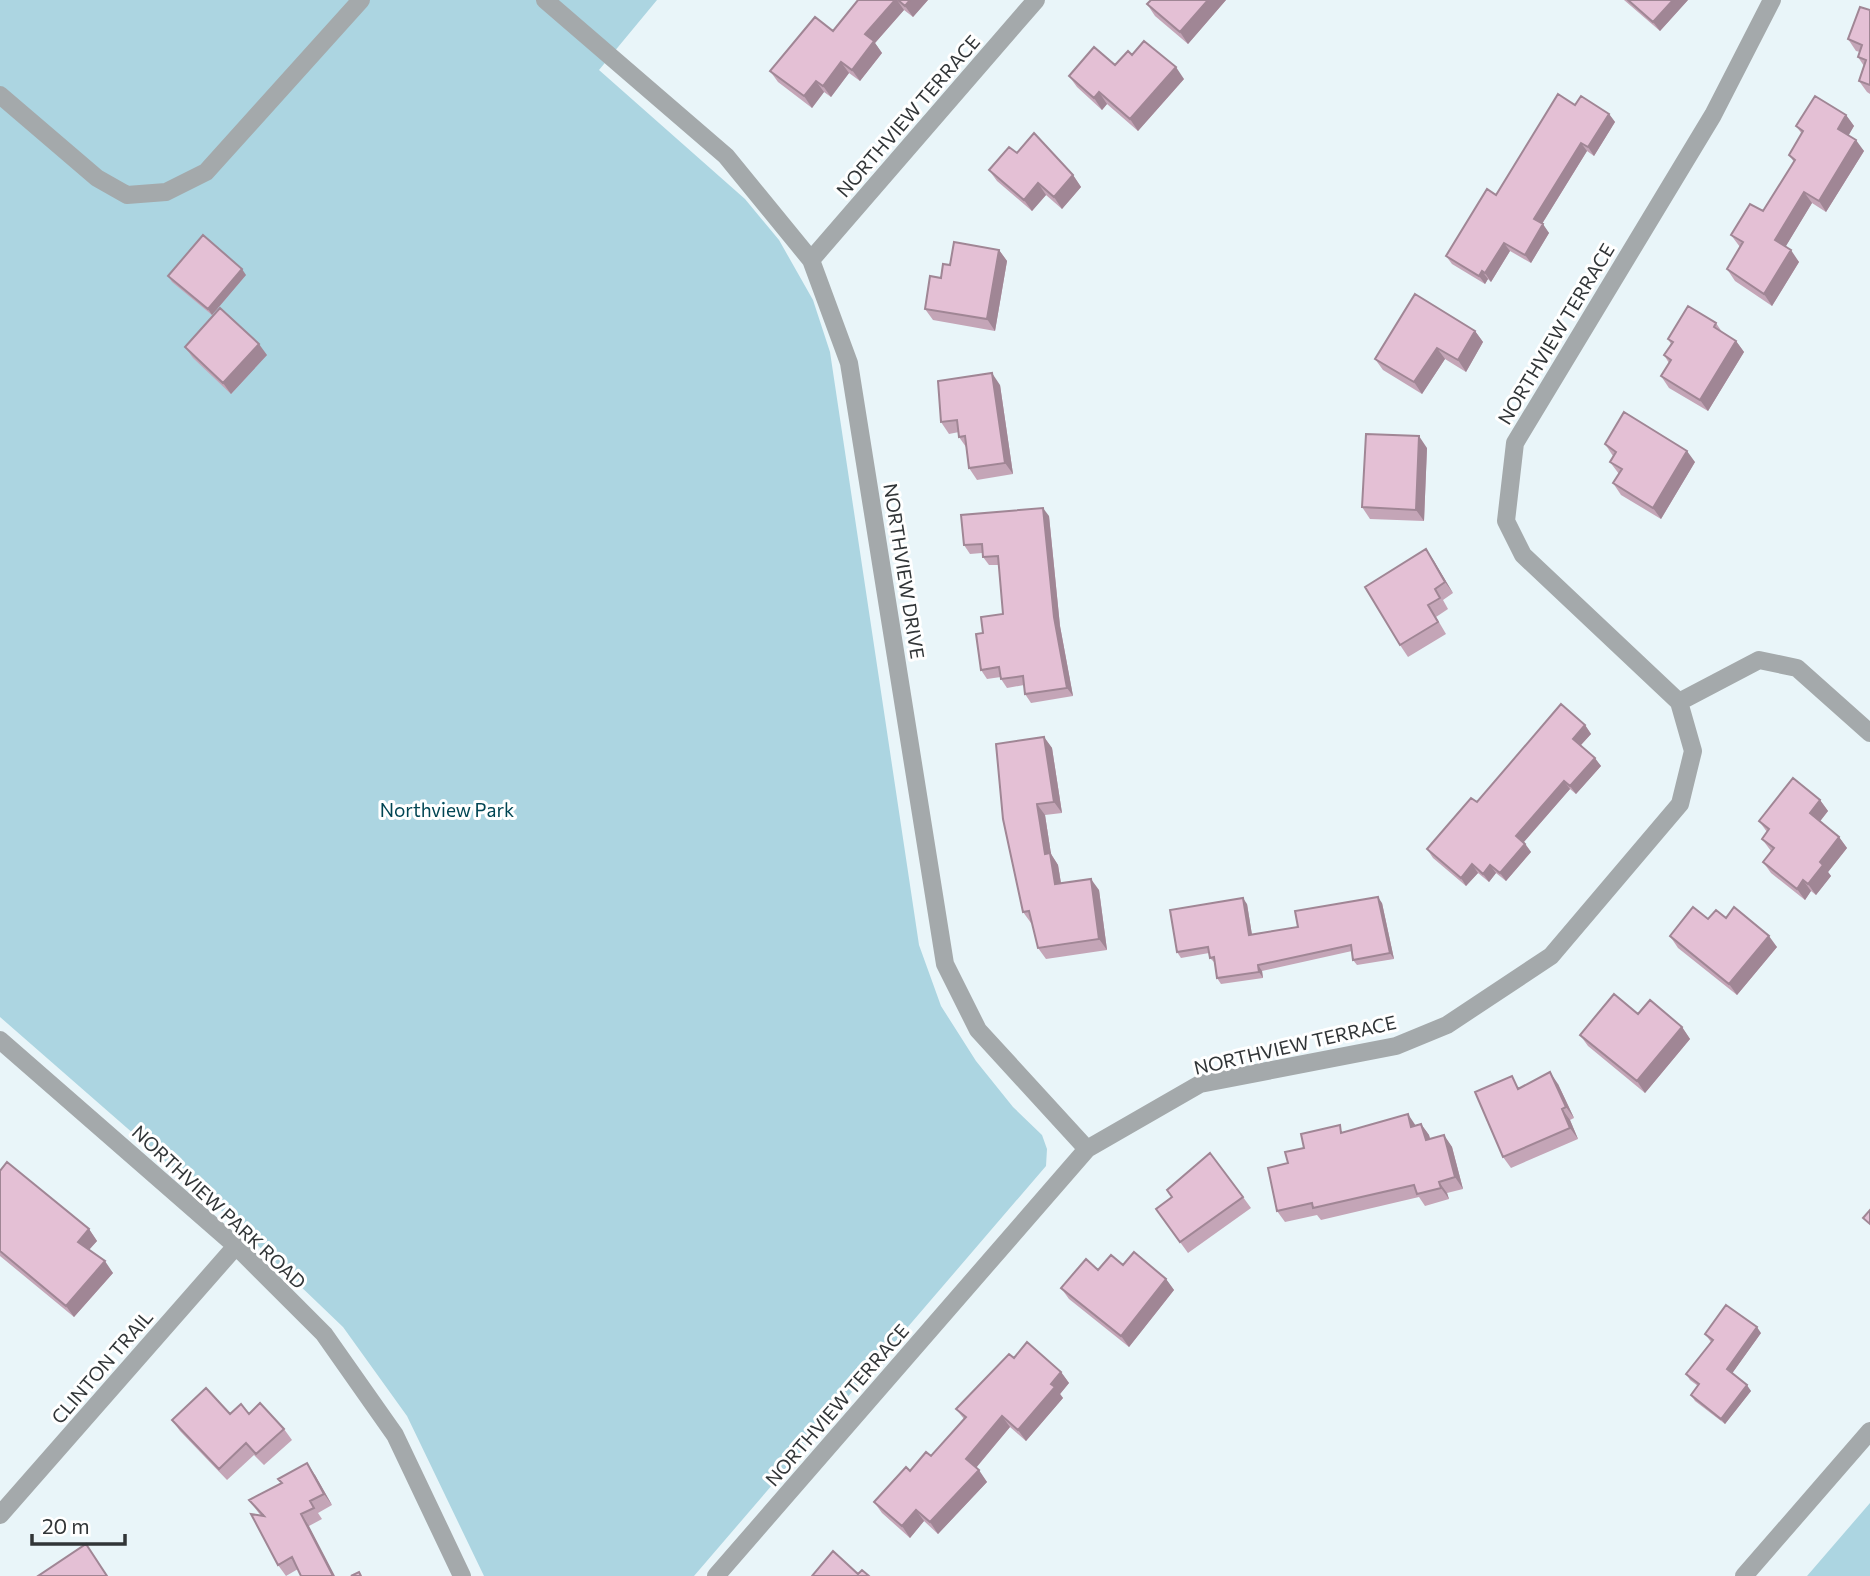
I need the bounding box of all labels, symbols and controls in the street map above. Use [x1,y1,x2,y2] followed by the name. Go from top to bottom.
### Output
[831,30,984,201] street label: NORTHVIEW TERRACE
[1492,239,1619,428] street label: NORTHVIEW TERRACE
[879,481,930,660] street label: NORTHVIEW DRIVE
[380,798,514,821] park label: Northview Park
[1191,1010,1398,1079] street label: NORTHVIEW TERRACE
[128,1120,311,1293] street label: NORTHVIEW PARK ROAD
[46,1305,157,1428] street label: CLINTON TRAIL
[760,1319,913,1490] street label: NORTHVIEW TERRACE
[32,1502,124,1546] scale bar
[42,1513,90,1538] text: 20 m

